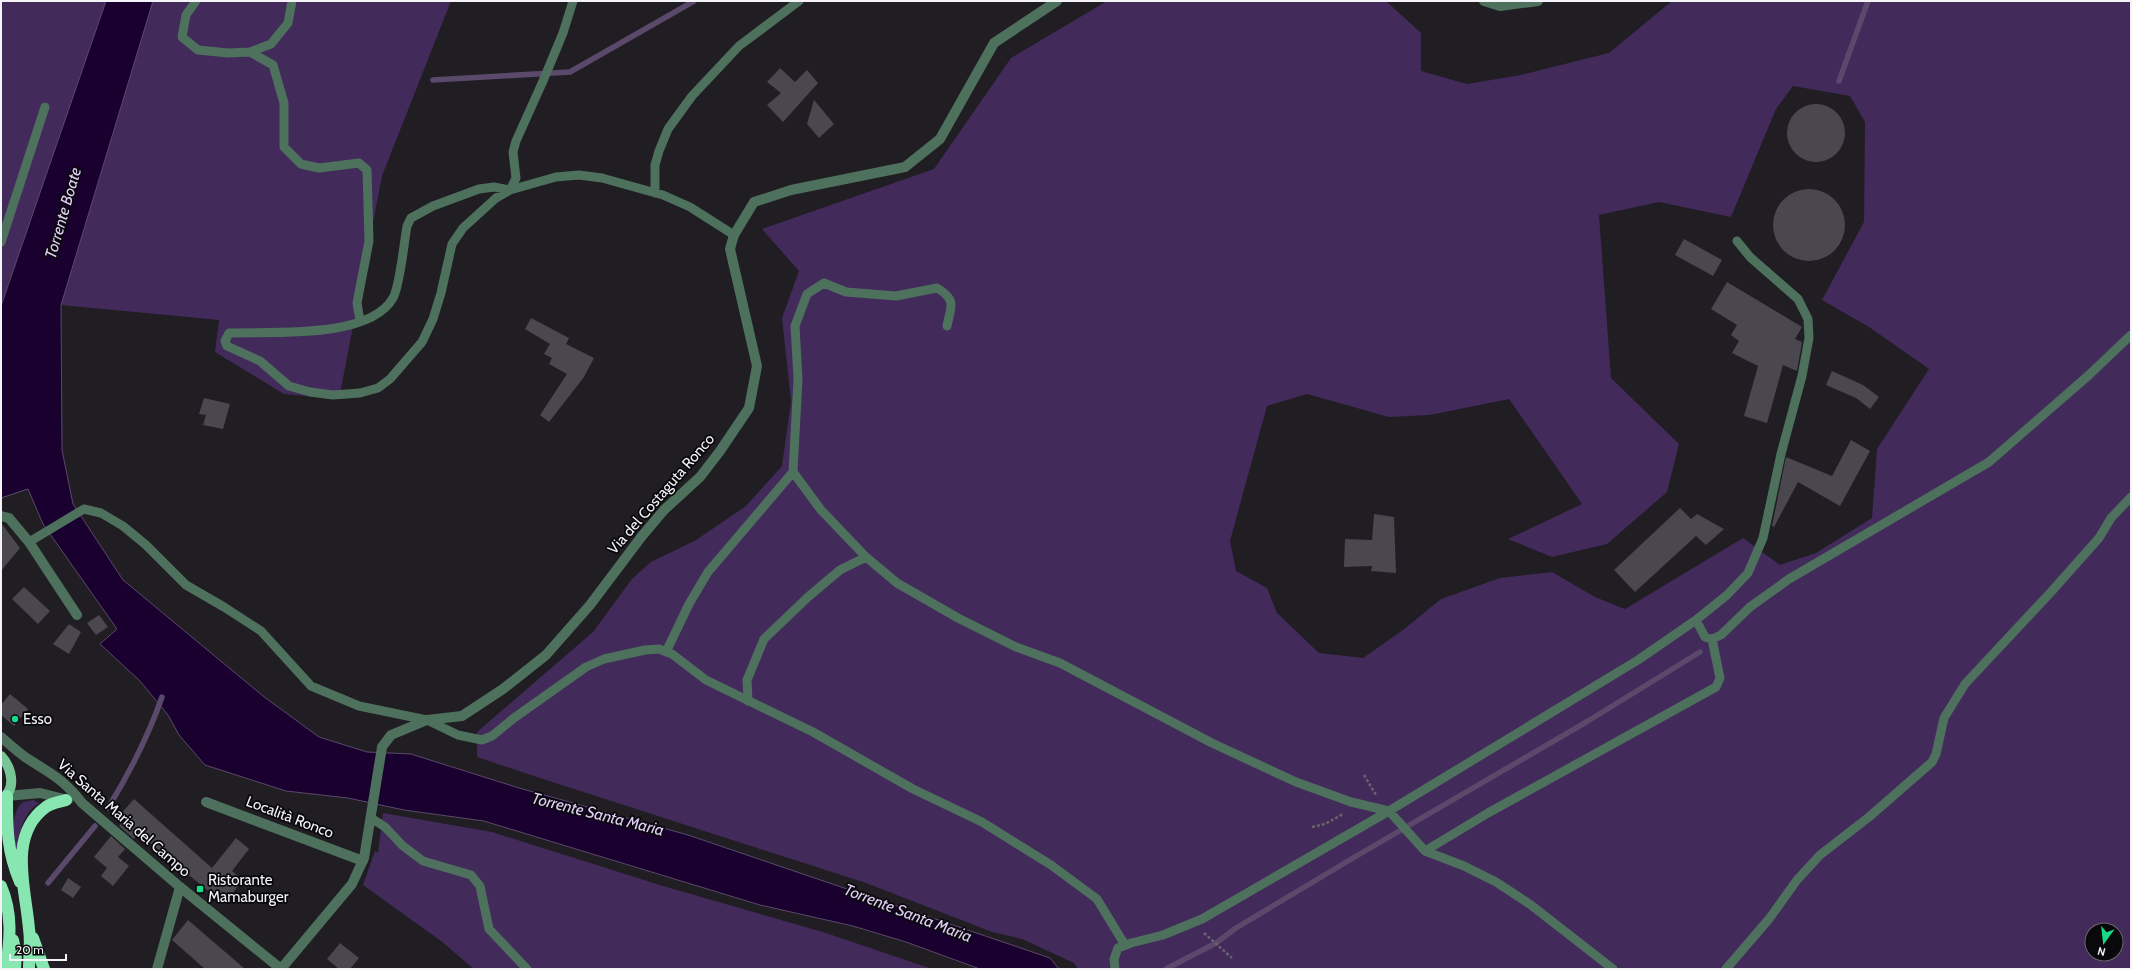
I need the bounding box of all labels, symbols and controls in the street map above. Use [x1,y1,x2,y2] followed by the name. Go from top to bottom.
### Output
[41,165,85,261] water label: Torrente Boate
[604,430,718,558] street label: Via del Costaguta Ronco
[23,710,52,728] place label: Esso
[10,714,20,724] marker: Esso
[54,755,194,881] street label: Via Santa Maria del Campo
[530,788,666,840] water label: Torrente Santa Maria
[244,792,336,842] street label: Località Ronco
[208,871,289,906] place label: Ristorante Mamaburger
[841,880,975,946] water label: Torrente Santa Maria
[195,884,205,894] marker: Ristorante Mamaburger
[2084,922,2124,962] north arrow
[10,936,66,962] scale bar
[16,942,44,957] text: 20 m
[2096,944,2107,959] text: N

